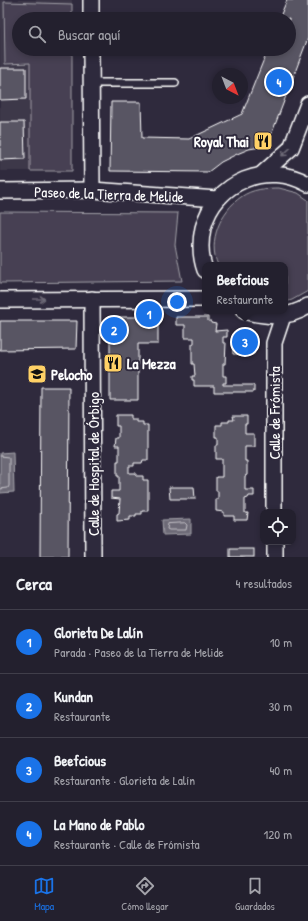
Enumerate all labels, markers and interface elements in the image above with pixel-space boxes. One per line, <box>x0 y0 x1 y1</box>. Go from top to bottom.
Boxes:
search box <box>12 12 296 56</box>
icon: search <box>26 23 48 45</box>
text: Buscar aquí <box>58 24 121 45</box>
pin: 4 <box>266 67 292 97</box>
north arrow <box>212 68 248 104</box>
restaurant icon: Royal Thai <box>252 130 274 152</box>
place label: Royal Thai <box>194 131 249 153</box>
one-way arrow <box>281 147 291 157</box>
street label: Paseo de la Tierra de Melide <box>34 181 184 207</box>
popup <box>202 262 288 314</box>
text: Beefcious <box>217 269 269 290</box>
text: Restaurante <box>217 290 273 308</box>
your location <box>167 292 187 312</box>
one-way arrow <box>32 295 45 303</box>
pin: 1 <box>136 299 162 329</box>
pin: 2 <box>101 315 127 345</box>
pin: 3 <box>232 327 258 357</box>
restaurant icon: La Mezza <box>102 352 124 374</box>
place label: La Mezza <box>127 353 176 374</box>
school or university icon: Pelocho <box>26 363 48 385</box>
place label: Pelocho <box>51 364 92 385</box>
street label: Calle de Frómista <box>264 366 285 460</box>
street label: Calle de Hospital de Órbigo <box>83 392 104 536</box>
map controls <box>260 509 296 545</box>
button: locate <box>260 509 296 545</box>
text: Cerca <box>16 572 52 595</box>
text: 4 resultados <box>235 574 292 592</box>
text: Glorieta De Lalín <box>54 622 143 643</box>
text: 1 <box>27 633 31 651</box>
text: 10 m <box>270 633 292 651</box>
text: Parada · Paseo de la Tierra de Melide <box>54 643 224 661</box>
text: Kundan <box>54 686 93 707</box>
text: 2 <box>26 697 32 715</box>
text: 30 m <box>269 697 292 715</box>
text: Restaurante <box>54 707 110 725</box>
text: Beefcious <box>54 750 106 771</box>
text: 3 <box>26 761 32 779</box>
text: 40 m <box>269 761 292 779</box>
text: Restaurante · Glorieta de Lalín <box>54 771 195 789</box>
text: La Mano de Pablo <box>54 814 145 835</box>
text: 4 <box>27 825 31 843</box>
text: 120 m <box>264 825 292 843</box>
text: Restaurante · Calle de Frómista <box>54 835 200 853</box>
tab: Mapa <box>33 875 55 913</box>
tab: Cómo llegar <box>121 875 169 913</box>
tab: Guardados <box>235 875 275 913</box>

